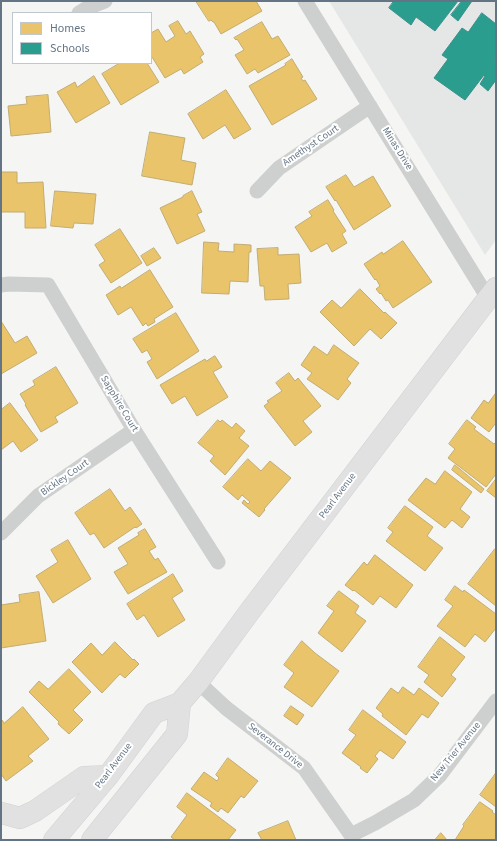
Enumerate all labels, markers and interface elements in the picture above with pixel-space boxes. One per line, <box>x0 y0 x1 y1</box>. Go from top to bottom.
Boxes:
legend <box>12 12 152 64</box>
text: Homes <box>50 20 85 37</box>
text: Schools <box>50 40 90 57</box>
street label: Amethyst Court <box>281 123 341 169</box>
street label: Minas Drive <box>379 125 415 173</box>
street label: Sapphire Court <box>98 374 140 434</box>
street label: Bickley Court <box>39 457 91 499</box>
street label: Pearl Avenue <box>317 471 359 521</box>
street label: New Trier Avenue <box>428 720 484 784</box>
street label: Severance Drive <box>245 721 305 771</box>
street label: Pearl Avenue <box>93 741 135 791</box>

